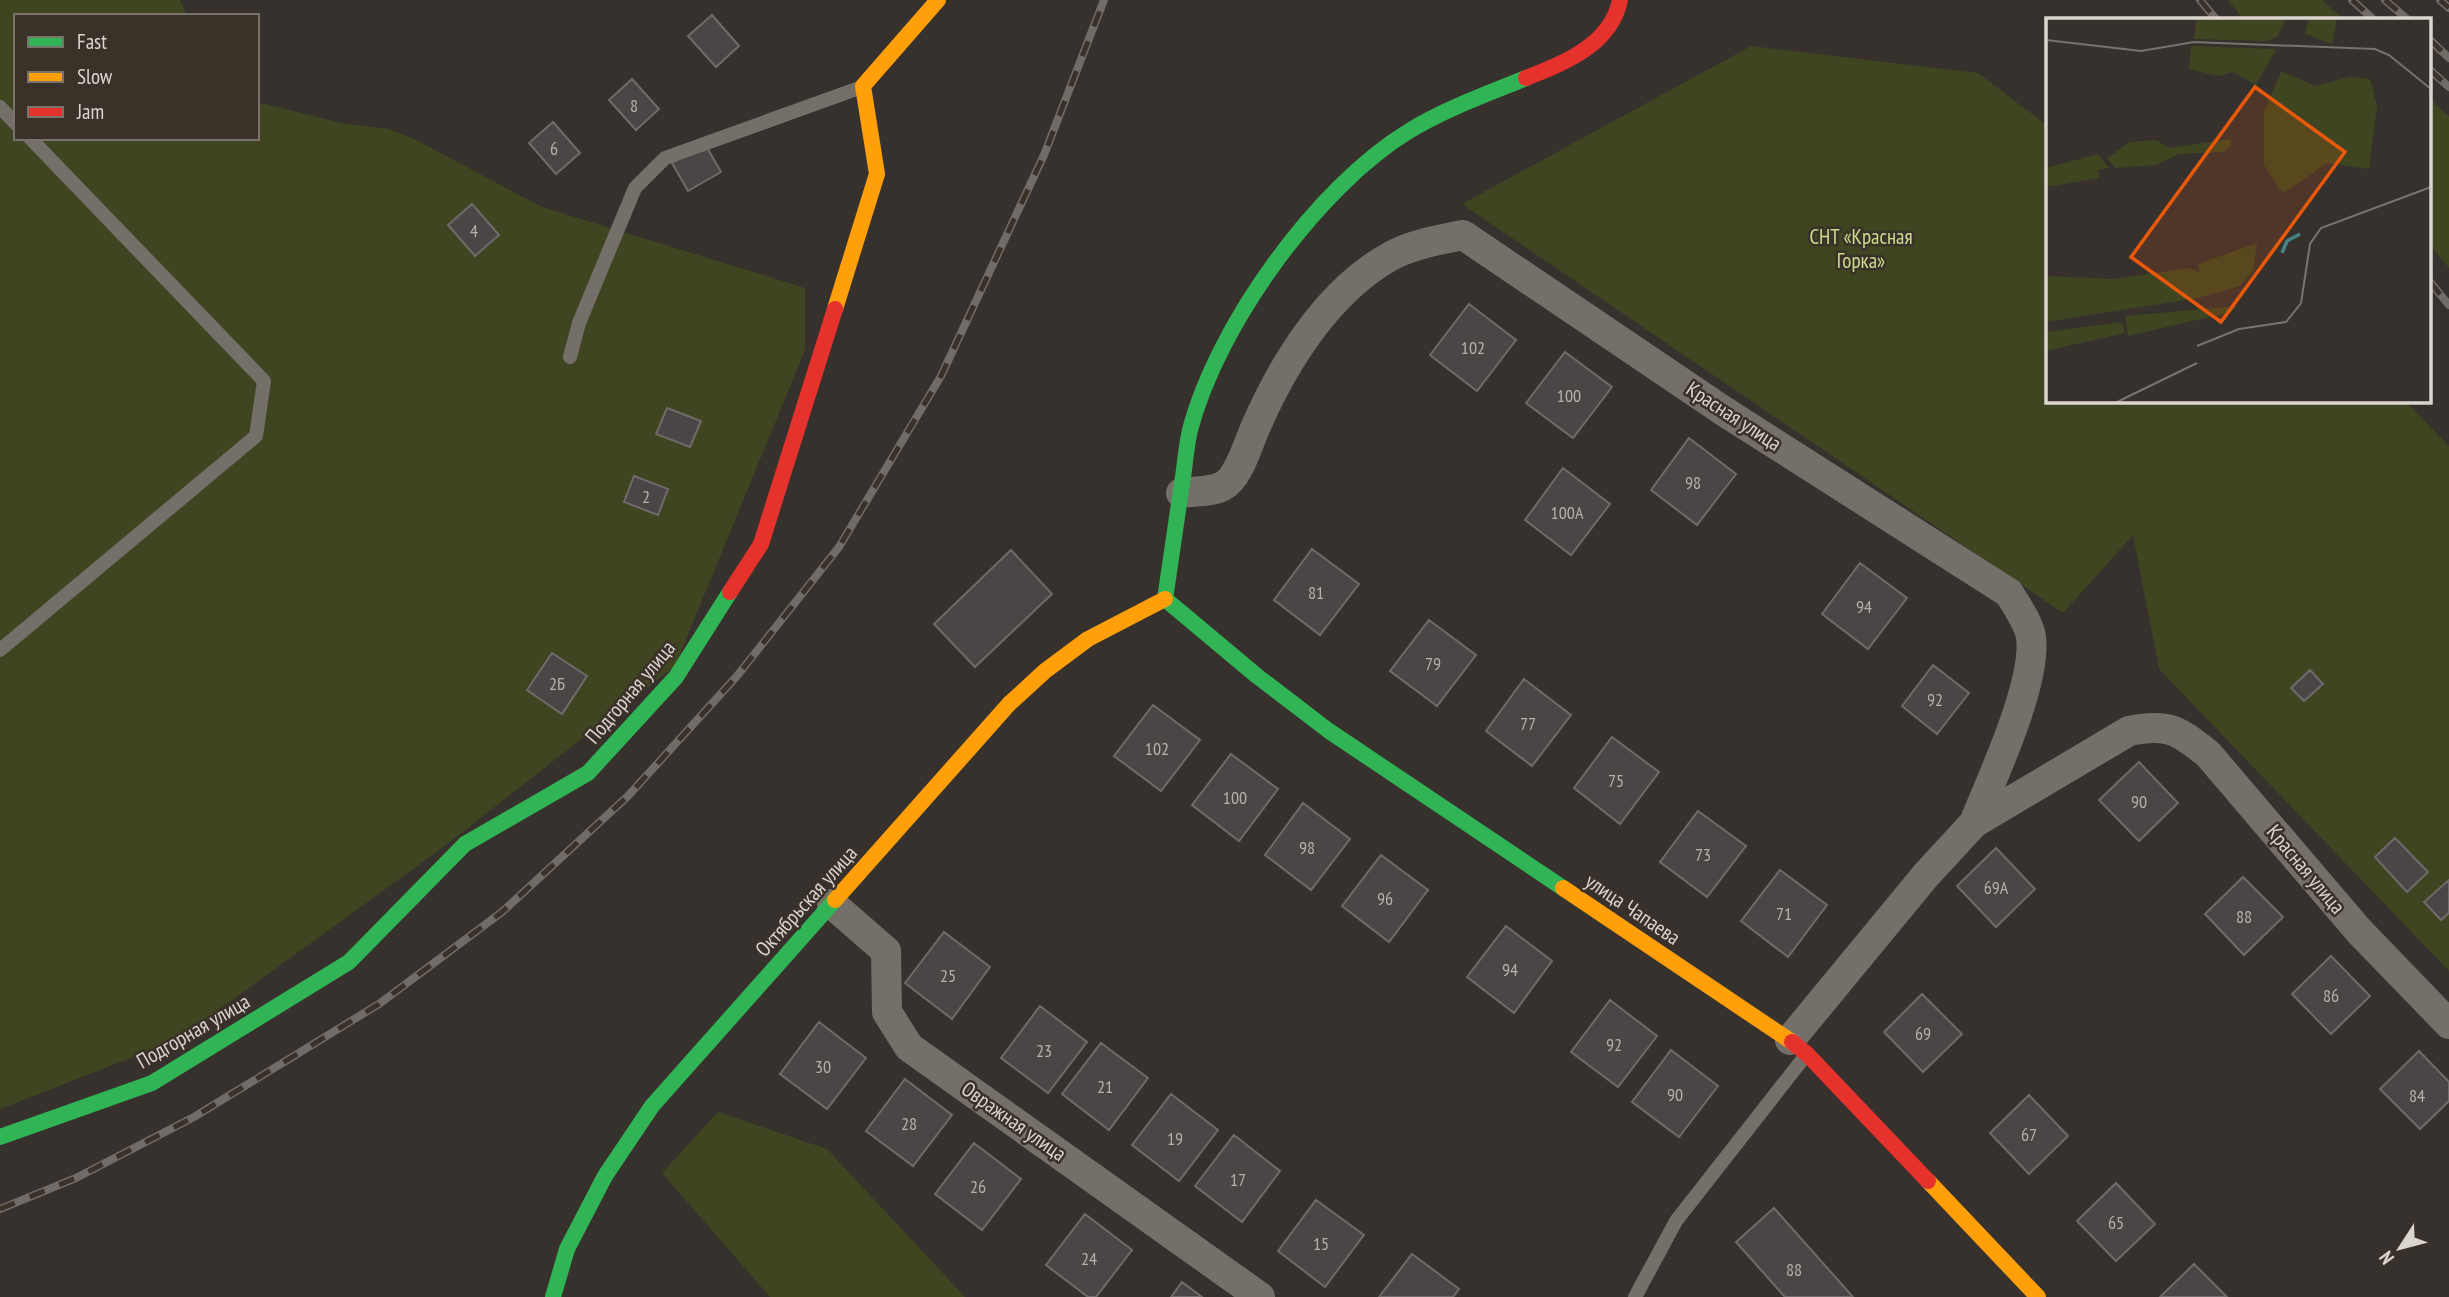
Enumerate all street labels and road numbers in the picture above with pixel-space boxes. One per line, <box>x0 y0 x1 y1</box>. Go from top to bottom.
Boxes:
street label: Красная улица <box>1681 375 1787 457</box>
street label: Подгорная улица <box>579 635 681 749</box>
street label: Красная улица <box>2261 819 2351 919</box>
street label: Октябрьская улица <box>749 840 863 962</box>
street label: улица Чапаева <box>1580 867 1686 951</box>
street label: Подгорная улица <box>131 988 255 1074</box>
street label: Овражная улица <box>956 1075 1072 1167</box>

